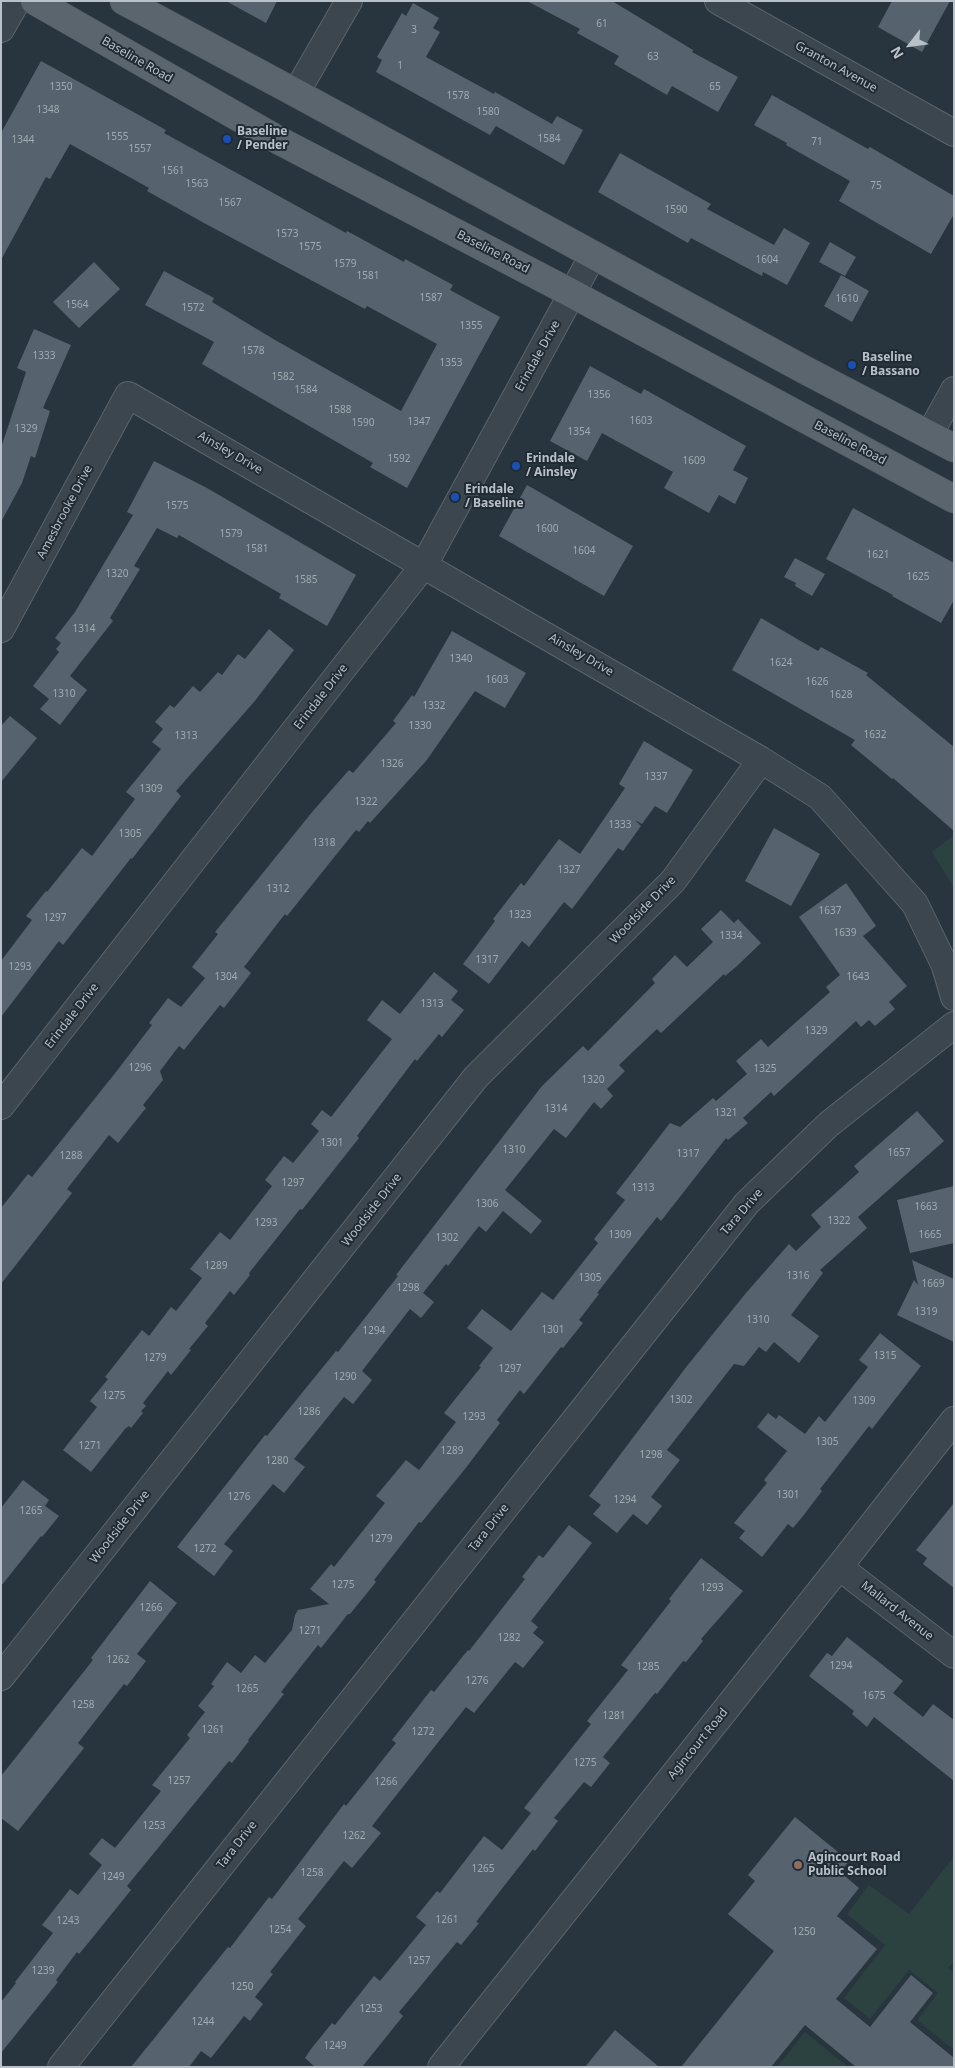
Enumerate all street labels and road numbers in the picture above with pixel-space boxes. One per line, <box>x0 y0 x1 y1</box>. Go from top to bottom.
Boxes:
street label: Baseline Road <box>99 34 175 86</box>
street label: Granton Avenue <box>792 38 880 96</box>
street label: Baseline Road <box>454 228 532 276</box>
street label: Erindale Drive <box>513 318 563 394</box>
street label: Baseline Road <box>812 418 888 468</box>
street label: Ainsley Drive <box>195 429 265 477</box>
street label: Amesbrooke Drive <box>34 463 96 561</box>
street label: Ainsley Drive <box>546 631 616 679</box>
street label: Erindale Drive <box>291 661 351 733</box>
street label: Woodside Drive <box>607 873 679 947</box>
street label: Erindale Drive <box>42 980 102 1052</box>
street label: Woodside Drive <box>339 1171 405 1249</box>
street label: Tara Drive <box>718 1186 766 1238</box>
street label: Woodside Drive <box>87 1488 153 1566</box>
street label: Tara Drive <box>466 1501 512 1555</box>
street label: Mallard Avenue <box>858 1578 936 1644</box>
street label: Agincourt Road <box>665 1706 731 1782</box>
street label: Tara Drive <box>214 1818 260 1872</box>

